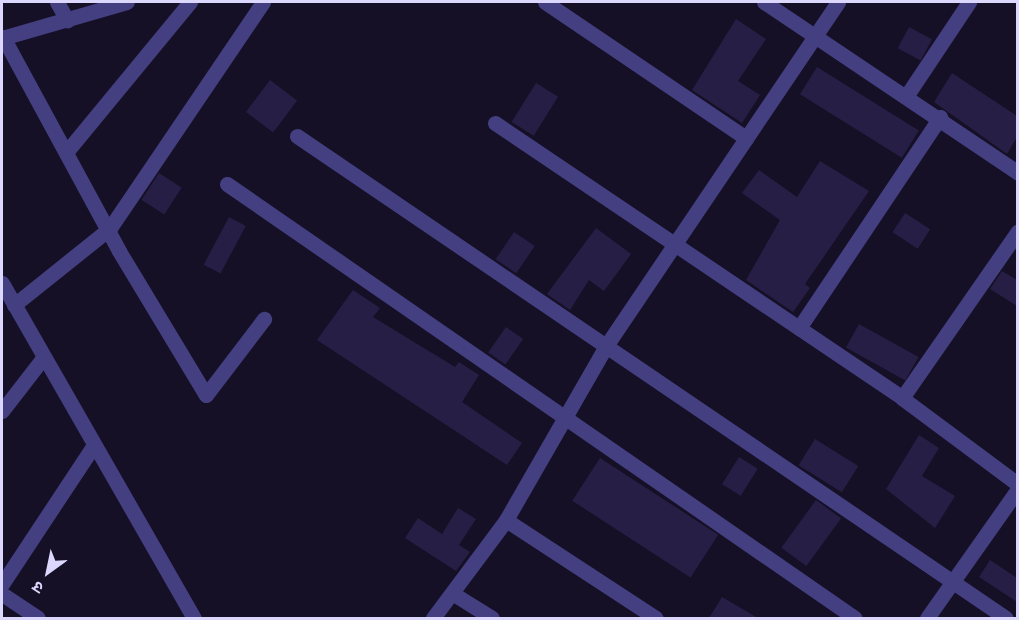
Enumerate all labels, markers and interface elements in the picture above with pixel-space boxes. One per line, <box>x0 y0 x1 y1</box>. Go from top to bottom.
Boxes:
north arrow <box>18 542 78 602</box>
text: उ <box>29 577 47 598</box>

